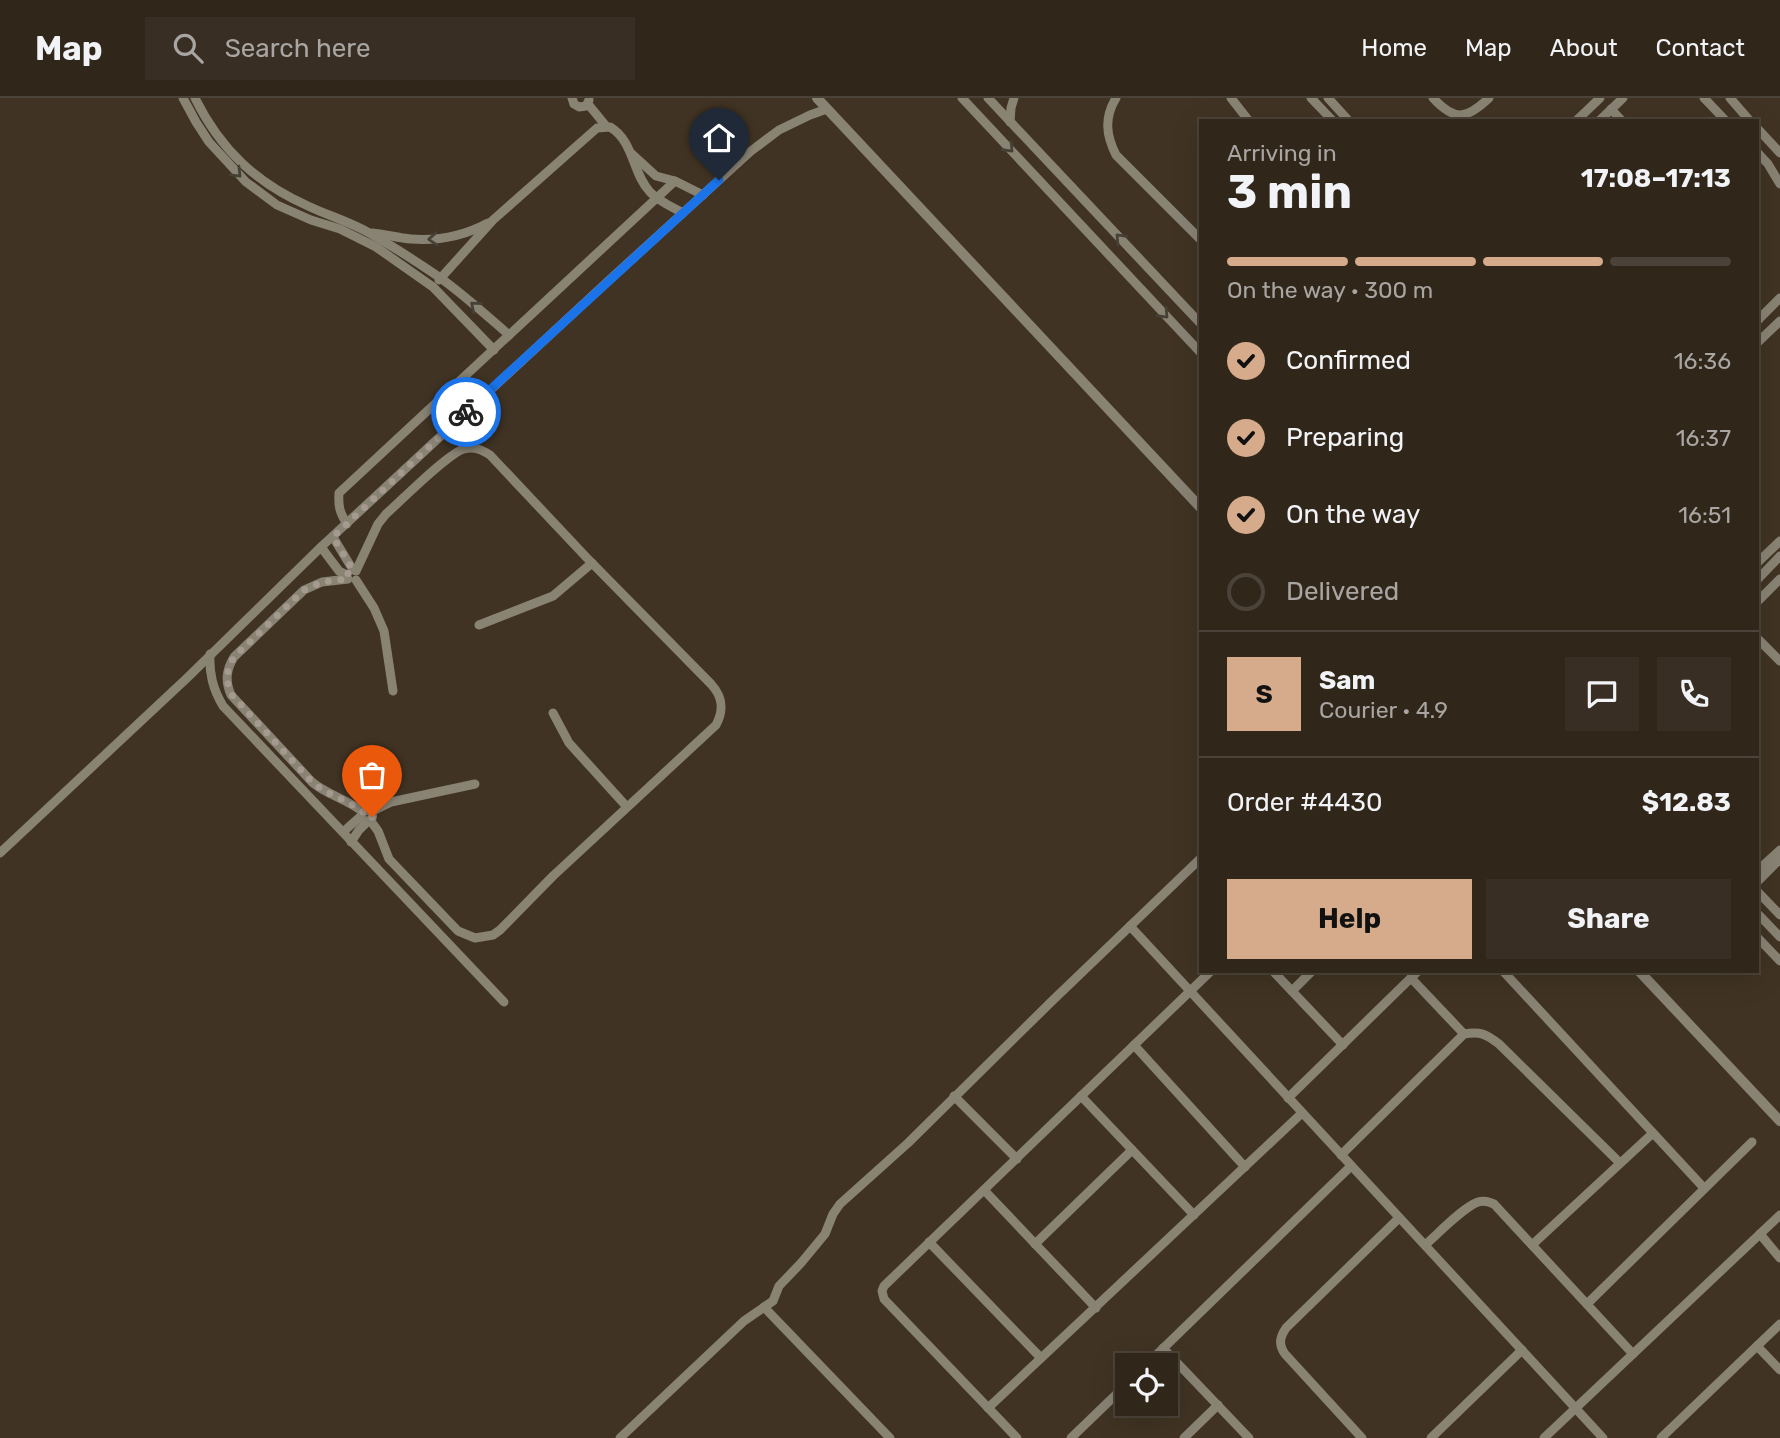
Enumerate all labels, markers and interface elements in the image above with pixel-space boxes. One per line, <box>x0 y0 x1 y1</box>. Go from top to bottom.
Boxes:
search box <box>145 17 635 80</box>
text: Map <box>35 29 103 68</box>
icon: search <box>169 29 207 67</box>
text: Search here <box>225 33 370 64</box>
text: Home <box>1361 34 1427 62</box>
text: Map <box>1465 34 1512 62</box>
text: About <box>1550 34 1618 62</box>
text: Contact <box>1656 34 1745 62</box>
pin <box>689 108 749 180</box>
icon: home <box>700 119 738 157</box>
text: Arriving in <box>1227 139 1337 167</box>
one-way arrow <box>1000 140 1013 153</box>
text: 17:08–17:13 <box>1581 163 1731 194</box>
one-way arrow <box>229 164 242 177</box>
text: 3 min <box>1227 165 1352 220</box>
one-way arrow <box>427 231 438 246</box>
one-way arrow <box>1116 233 1128 246</box>
text: On the way · 300 m <box>1227 276 1433 304</box>
one-way arrow <box>470 302 482 315</box>
one-way arrow <box>1156 306 1169 319</box>
icon: check <box>1227 342 1265 380</box>
text: Confirmed <box>1286 345 1411 376</box>
text: 16:36 <box>1674 347 1731 375</box>
courier <box>431 377 501 447</box>
icon: bike <box>447 393 485 431</box>
icon: check <box>1227 419 1265 457</box>
text: Preparing <box>1286 422 1404 453</box>
text: 16:37 <box>1676 424 1731 452</box>
icon: check <box>1227 496 1265 534</box>
text: On the way <box>1286 499 1420 530</box>
text: 16:51 <box>1678 501 1731 529</box>
text: Delivered <box>1286 576 1399 607</box>
button: chat <box>1565 657 1639 731</box>
button: phone <box>1657 657 1731 731</box>
text: Sam <box>1319 665 1375 696</box>
text: S <box>1255 679 1273 710</box>
text: Courier · 4.9 <box>1319 696 1448 724</box>
pin <box>342 745 402 817</box>
icon: bag <box>353 756 391 794</box>
text: Order #4430 <box>1227 787 1382 818</box>
text: $12.83 <box>1642 787 1731 818</box>
button: Help <box>1227 879 1472 959</box>
button: Share <box>1486 879 1731 959</box>
map controls <box>1115 1353 1178 1416</box>
button: locate <box>1115 1353 1178 1416</box>

